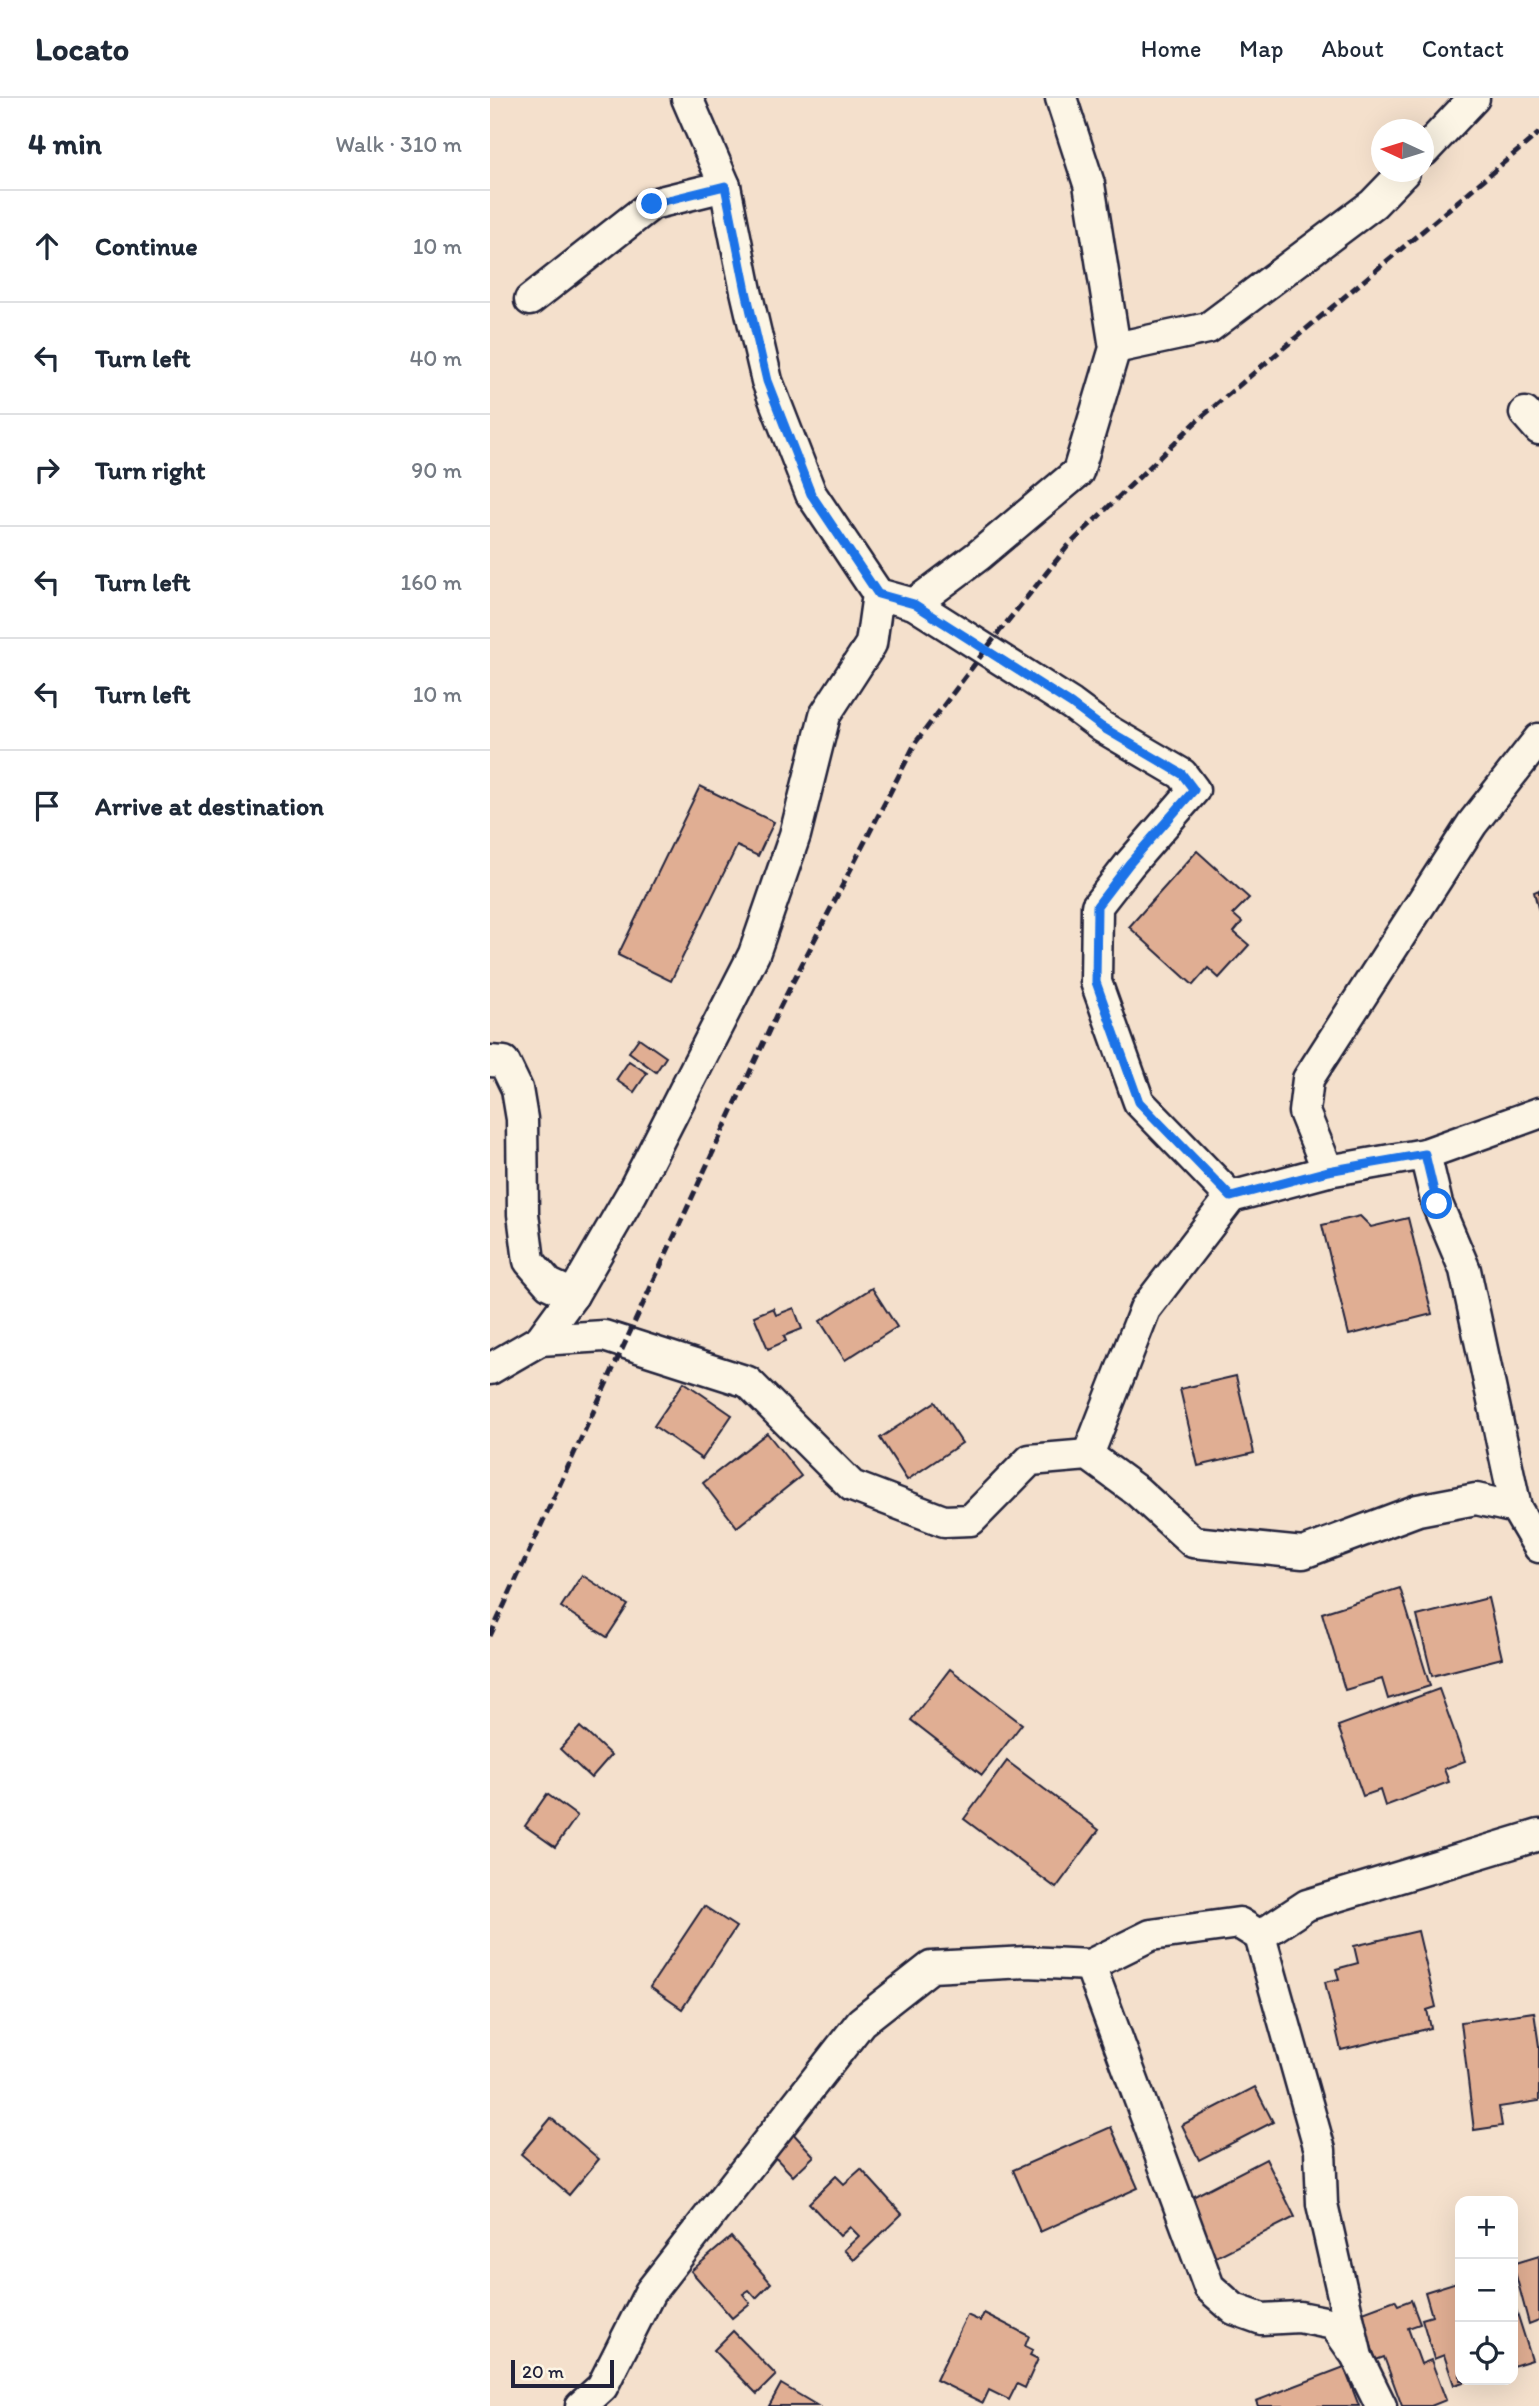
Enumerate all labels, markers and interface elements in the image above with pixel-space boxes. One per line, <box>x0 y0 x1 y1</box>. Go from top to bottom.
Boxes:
text: Locato <box>35 29 129 68</box>
text: Home <box>1141 34 1201 63</box>
text: Map <box>1239 34 1283 63</box>
text: About <box>1321 34 1384 63</box>
text: Contact <box>1422 34 1504 63</box>
north arrow <box>1371 119 1434 182</box>
text: 4 min <box>28 125 102 162</box>
text: Walk · 310 m <box>335 130 462 158</box>
route end <box>636 188 667 219</box>
icon: ahead <box>28 227 66 265</box>
text: Continue <box>95 230 198 262</box>
text: 10 m <box>413 232 462 260</box>
icon: left <box>28 339 66 377</box>
text: Turn left <box>95 342 191 374</box>
text: 40 m <box>409 344 462 372</box>
icon: right <box>28 451 66 489</box>
text: Turn right <box>95 454 206 486</box>
text: 90 m <box>411 456 462 484</box>
icon: left <box>28 563 66 601</box>
text: Turn left <box>95 566 191 598</box>
text: 160 m <box>400 568 462 596</box>
icon: left <box>28 675 66 713</box>
text: Turn left <box>95 678 191 710</box>
text: 10 m <box>413 680 462 708</box>
icon: arrive <box>28 787 66 825</box>
text: Arrive at destination <box>95 790 324 822</box>
route start <box>1421 1188 1452 1219</box>
map controls <box>1455 2196 1518 2385</box>
button: + <box>1455 2196 1518 2259</box>
button: − <box>1455 2259 1518 2322</box>
button: locate <box>1455 2322 1518 2385</box>
scale bar <box>511 2357 614 2389</box>
text: 20 m <box>522 2360 564 2383</box>

